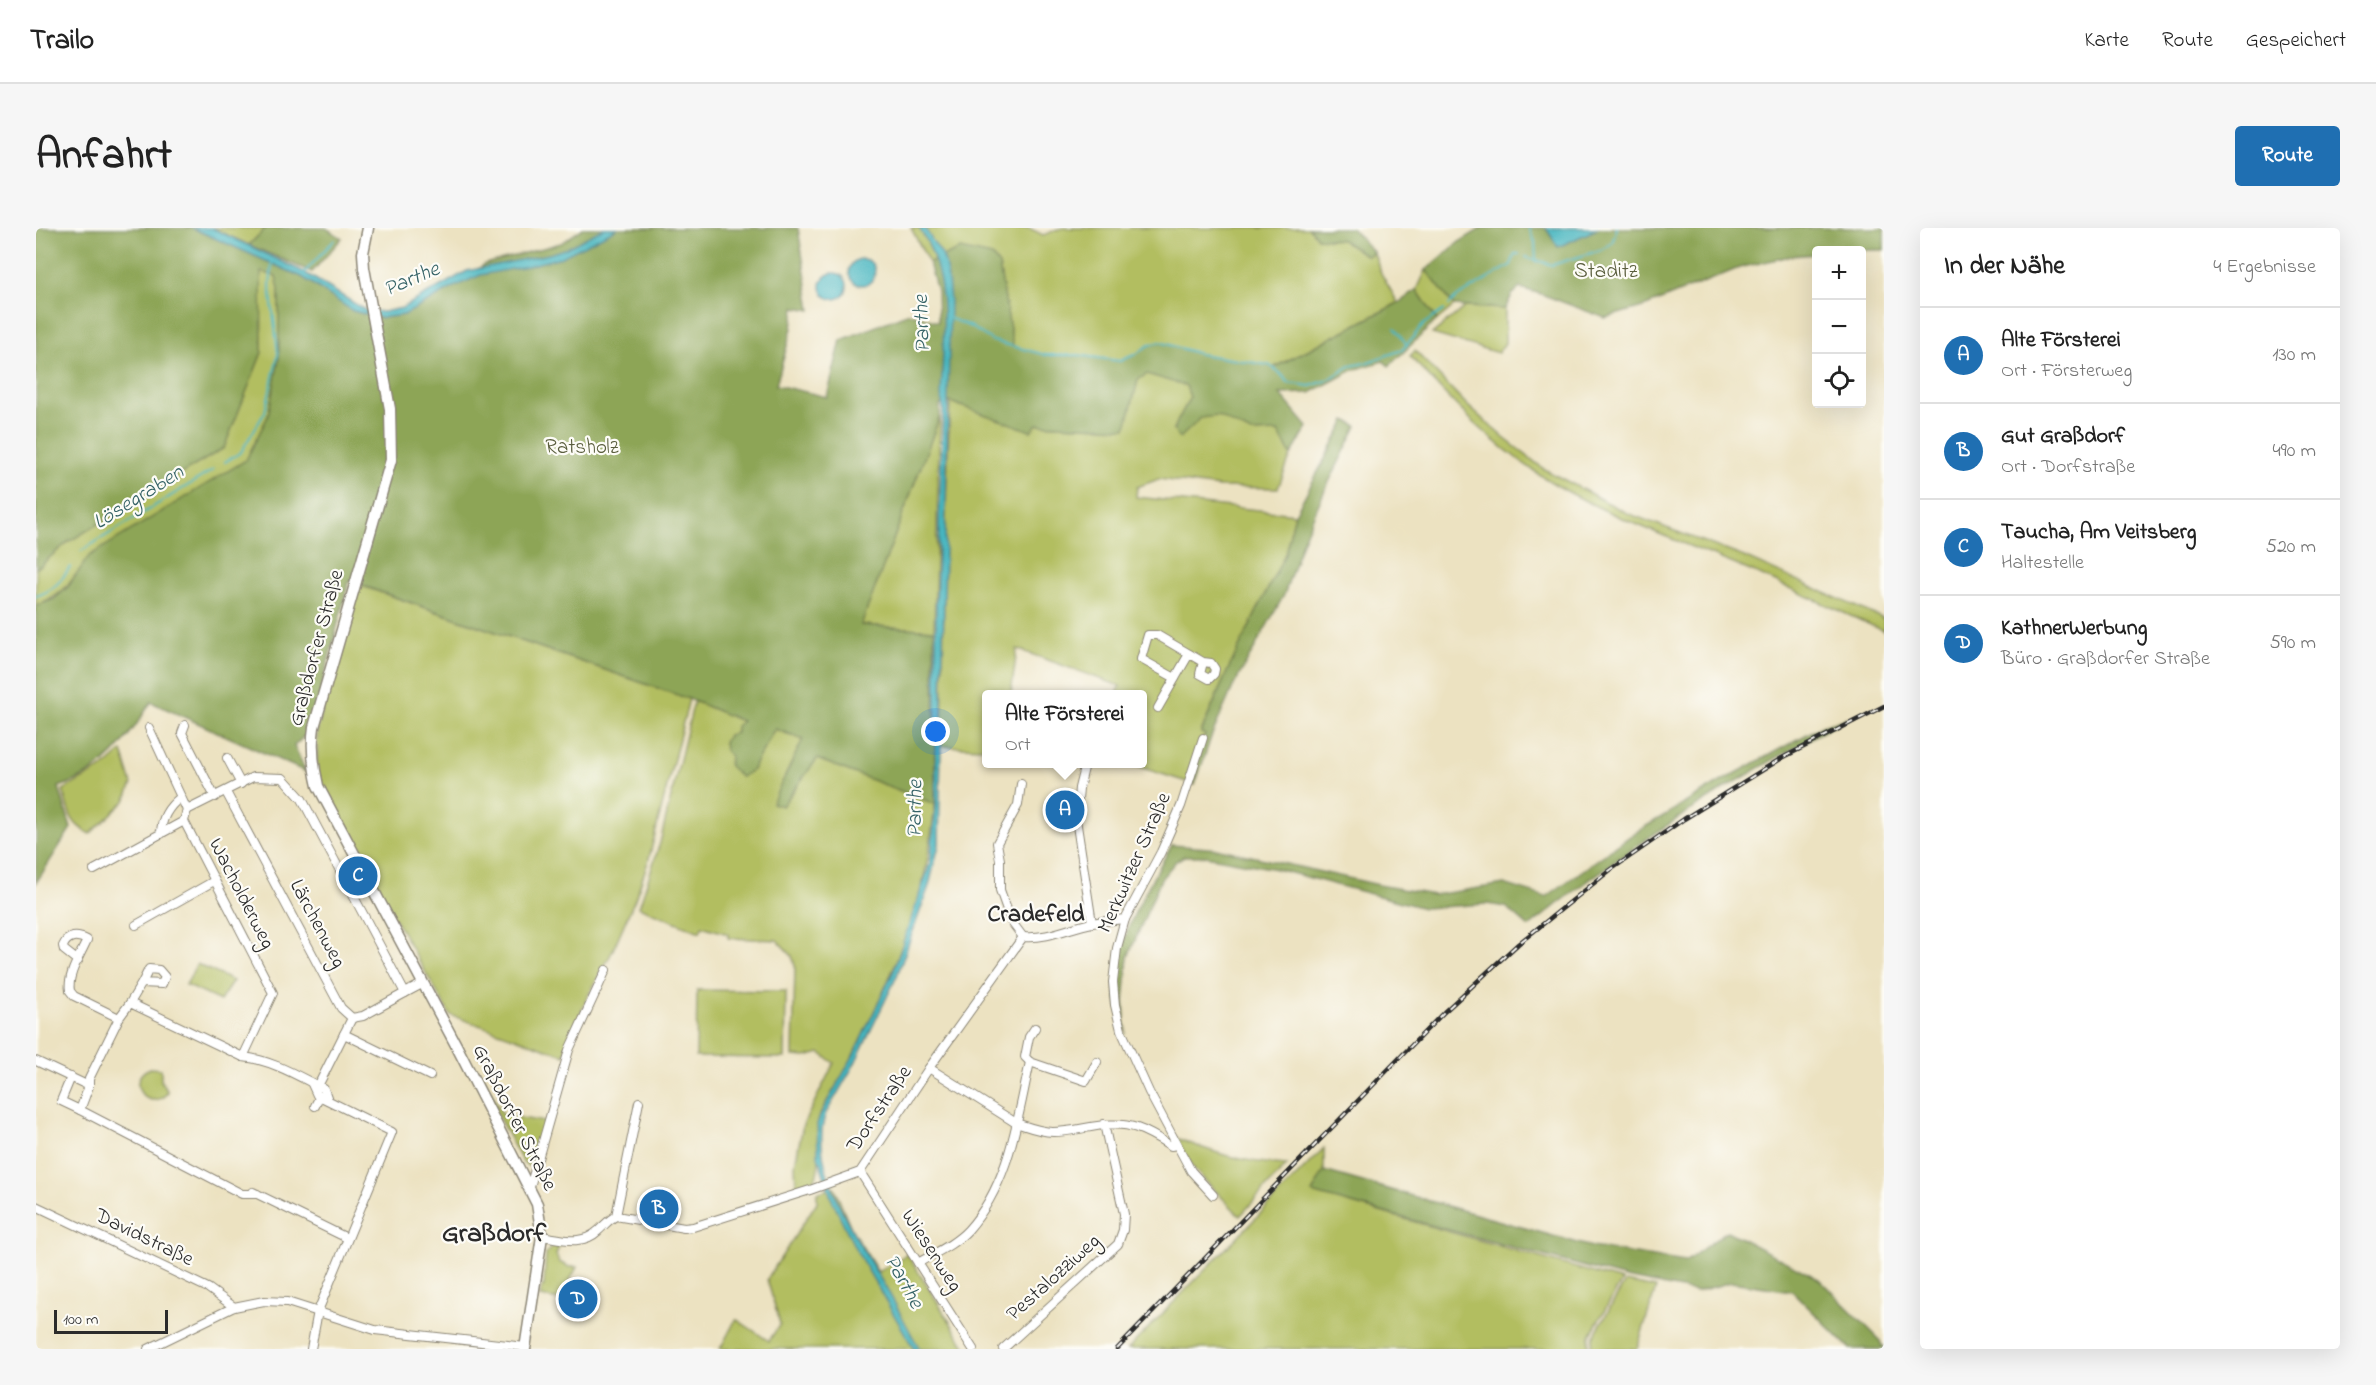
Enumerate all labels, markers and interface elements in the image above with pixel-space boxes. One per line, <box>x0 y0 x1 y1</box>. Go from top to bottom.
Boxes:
text: Trailo <box>30 21 94 62</box>
text: Karte <box>2084 26 2129 56</box>
text: Route <box>2162 26 2213 56</box>
text: Gespeichert <box>2246 26 2346 56</box>
text: Anfahrt <box>36 126 172 187</box>
button: Route <box>2235 126 2340 186</box>
map controls <box>1812 246 1866 408</box>
button: + <box>1812 246 1866 300</box>
text: In der Nähe <box>1944 248 2065 286</box>
text: 4 Ergebnisse <box>2213 253 2316 282</box>
water label: Parthe <box>379 254 446 306</box>
park label: Staditz <box>1574 257 1638 287</box>
water label: Parthe <box>906 293 940 353</box>
button: − <box>1812 300 1866 354</box>
text: Alte Försterei <box>2001 325 2121 357</box>
text: A <box>1957 341 1970 370</box>
text: 130 m <box>2272 341 2316 370</box>
button: locate <box>1812 354 1866 408</box>
text: Ort · Försterweg <box>2001 357 2132 386</box>
text: Gut Graßdorf <box>2001 421 2125 453</box>
park label: Ratsholz <box>545 433 619 463</box>
text: B <box>1957 437 1970 466</box>
text: 490 m <box>2273 437 2316 466</box>
text: Ort · Dorfstraße <box>2001 453 2135 482</box>
water label: Lösegraben <box>87 457 192 538</box>
text: Taucha, Am Veitsberg <box>2001 517 2196 549</box>
text: C <box>1958 533 1969 562</box>
text: 520 m <box>2265 533 2316 562</box>
text: Haltestelle <box>2001 549 2084 578</box>
street label: Graßdorfer Straße <box>282 566 352 730</box>
text: KathnerWerbung <box>2001 613 2148 645</box>
text: D <box>1956 629 1971 658</box>
text: 590 m <box>2269 629 2316 658</box>
text: Büro · Graßdorfer Straße <box>2001 645 2210 674</box>
popup <box>982 690 1147 768</box>
text: Alte Försterei <box>1005 699 1124 731</box>
your location <box>921 717 950 746</box>
text: Ort <box>1005 731 1031 760</box>
water label: Parthe <box>899 779 933 838</box>
street label: Merkwitzer Straße <box>1091 787 1180 938</box>
pin: A <box>1046 788 1084 832</box>
street label: Wacholderweg <box>198 833 282 956</box>
pin: C <box>338 854 378 898</box>
street label: Lärchenweg <box>279 874 353 975</box>
district label: Cradefeld <box>987 898 1085 933</box>
street label: Graßdorfer Straße <box>464 1039 564 1197</box>
street label: Dorfstraße <box>839 1059 920 1159</box>
pin: B <box>640 1186 678 1232</box>
street label: Davidstraße <box>89 1201 199 1275</box>
street label: Wiesenweg <box>891 1204 969 1300</box>
district label: Graßdorf <box>442 1215 547 1254</box>
street label: Pestalozziweg <box>1000 1227 1109 1330</box>
water label: Parthe <box>875 1249 932 1316</box>
pin: D <box>558 1276 598 1322</box>
scale bar <box>54 1307 168 1334</box>
text: 100 m <box>63 1308 98 1332</box>

